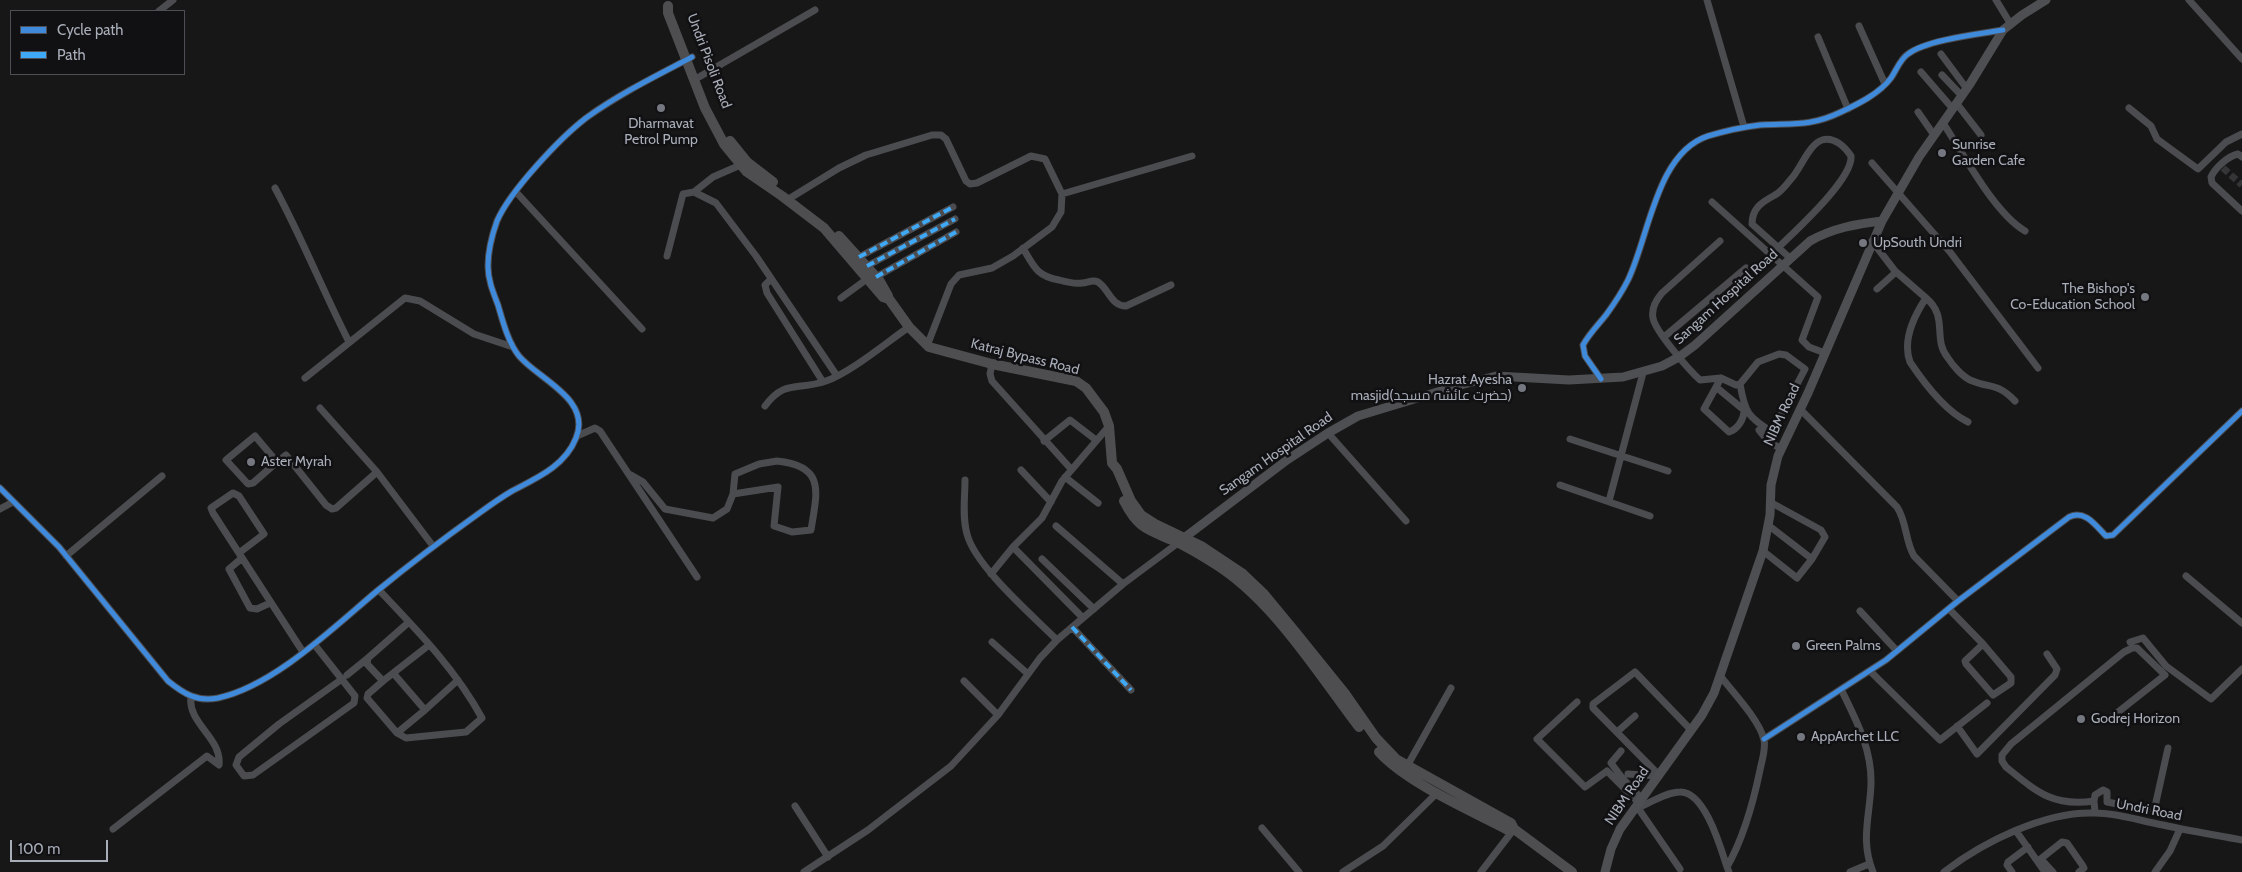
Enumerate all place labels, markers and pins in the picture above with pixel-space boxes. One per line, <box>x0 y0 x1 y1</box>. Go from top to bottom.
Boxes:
marker: Dharmavat Petrol Pump <box>655 102 667 114</box>
place label: Dharmavat Petrol Pump <box>624 116 698 148</box>
place label: Sunrise Garden Cafe <box>1952 137 2025 170</box>
marker: Sunrise Garden Cafe <box>1936 147 1948 159</box>
place label: UpSouth Undri <box>1873 235 1962 251</box>
marker: UpSouth Undri <box>1857 237 1869 249</box>
place label: The Bishop's Co-Education School <box>2010 281 2135 314</box>
marker: The Bishop's Co-Education School <box>2139 291 2151 303</box>
place label: Hazrat Ayesha masjid(حضرت عائشہ مسجد) <box>1351 372 1512 404</box>
marker: Hazrat Ayesha masjid(حضرت عائشہ مسجد) <box>1516 382 1528 394</box>
place label: Aster Myrah <box>261 454 332 470</box>
marker: Aster Myrah <box>245 456 257 468</box>
place label: Green Palms <box>1806 638 1881 654</box>
marker: Green Palms <box>1790 640 1802 652</box>
place label: Godrej Horizon <box>2091 711 2180 727</box>
marker: Godrej Horizon <box>2075 713 2087 725</box>
place label: AppArchet LLC <box>1811 729 1899 745</box>
marker: AppArchet LLC <box>1795 731 1807 743</box>

